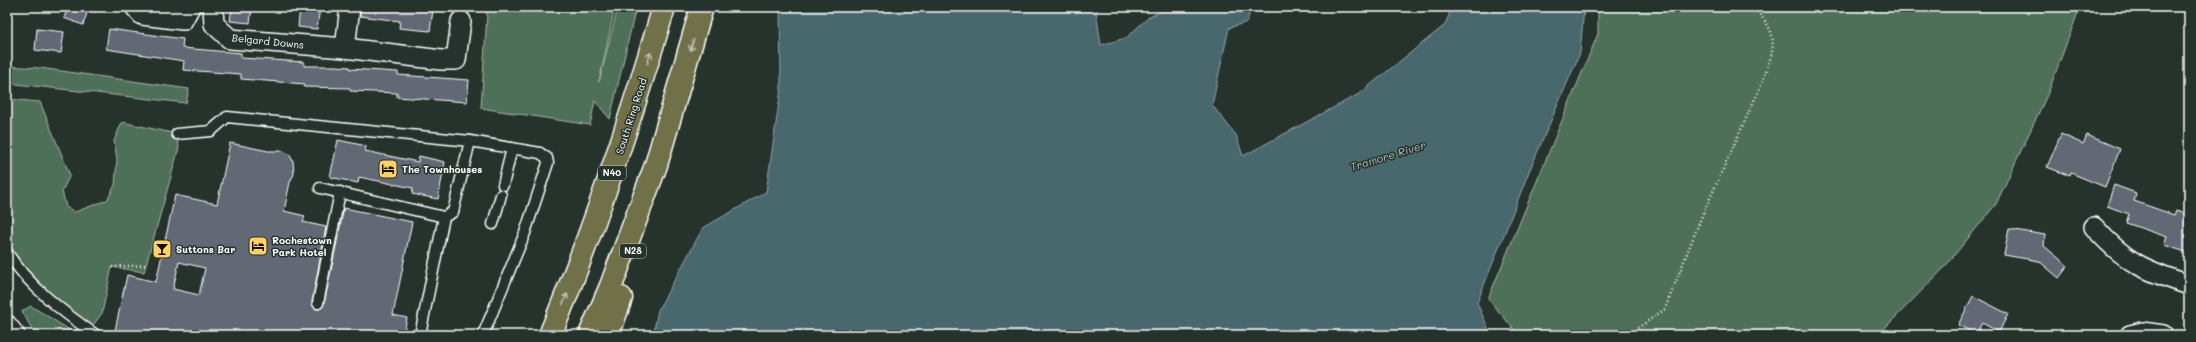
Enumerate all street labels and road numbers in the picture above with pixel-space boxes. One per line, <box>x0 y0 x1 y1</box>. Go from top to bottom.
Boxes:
street label: Belgard Downs <box>231 30 305 52</box>
street label: South Ring Road <box>612 76 650 156</box>
road number: N40 <box>598 166 626 180</box>
road number: N28 <box>620 244 646 258</box>

